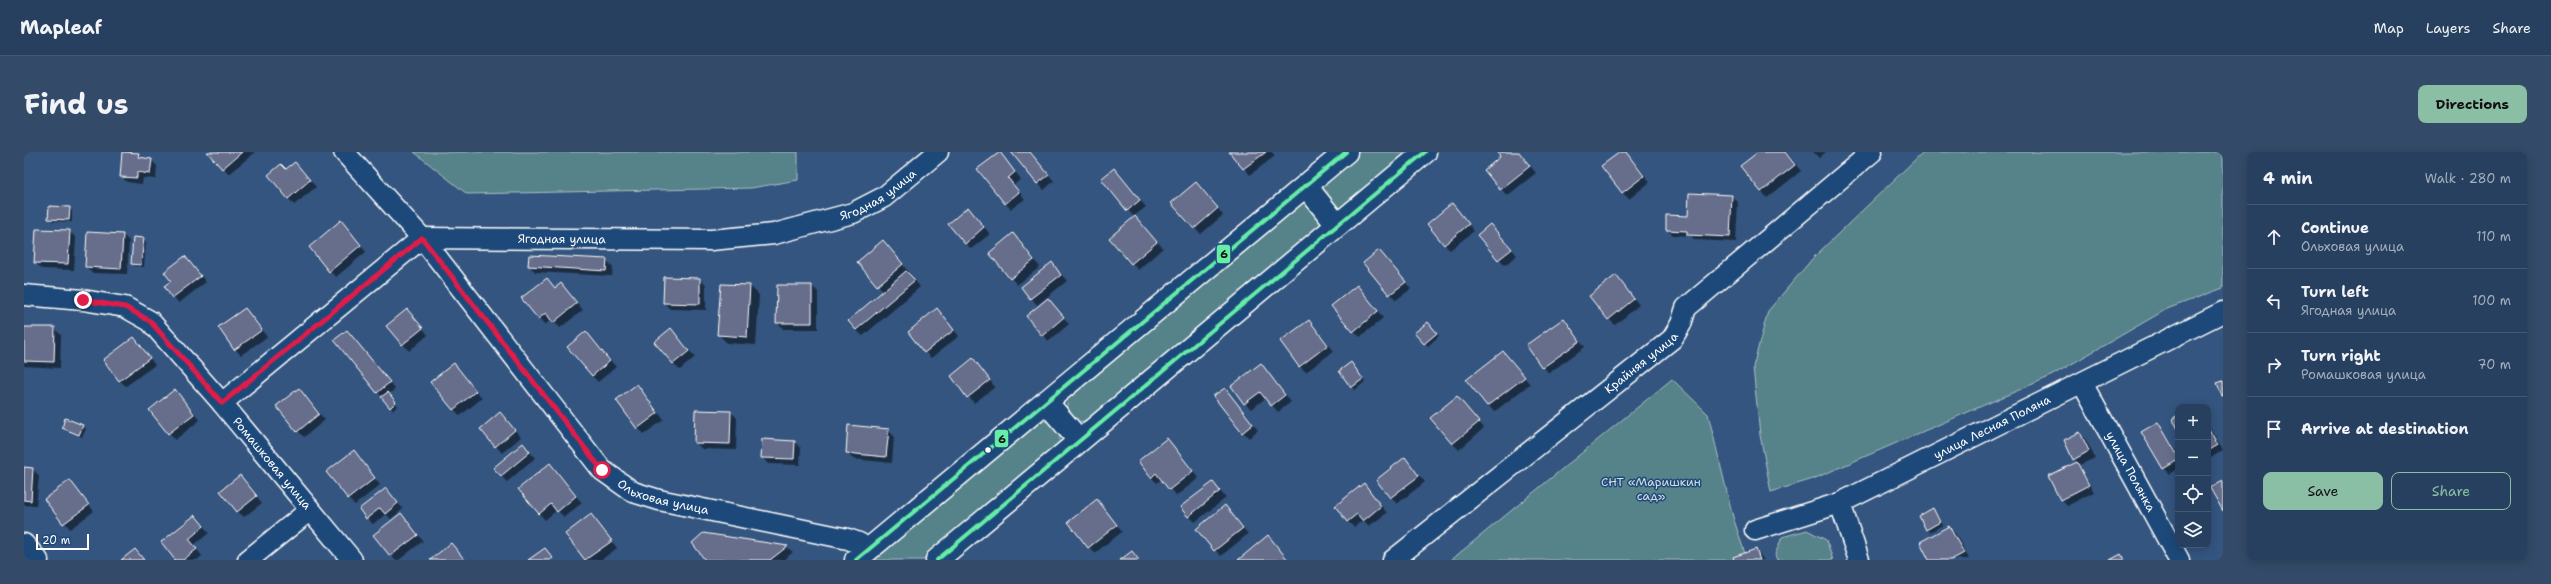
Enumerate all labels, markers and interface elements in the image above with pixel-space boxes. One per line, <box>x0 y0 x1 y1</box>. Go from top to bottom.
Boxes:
text: Mapleaf <box>20 15 102 40</box>
text: Map <box>2374 19 2404 37</box>
text: Layers <box>2426 19 2470 37</box>
text: Share <box>2492 19 2531 37</box>
text: Find us <box>24 85 129 123</box>
button: Directions <box>2418 85 2527 123</box>
street label: Ягодная улица <box>838 165 920 224</box>
text: 4 min <box>2263 167 2313 189</box>
text: Walk · 280 m <box>2425 170 2511 187</box>
text: Continue <box>2301 218 2369 238</box>
icon: ahead <box>2263 226 2285 248</box>
text: 110 m <box>2476 228 2511 245</box>
street label: Ягодная улица <box>518 231 606 247</box>
text: Ольховая улица <box>2301 238 2404 255</box>
line badge: 6 <box>1216 244 1231 264</box>
text: 6 <box>1220 247 1228 262</box>
text: Turn left <box>2301 282 2369 302</box>
icon: left <box>2263 290 2285 312</box>
route end <box>74 291 92 309</box>
text: 100 m <box>2472 292 2511 309</box>
text: Ягодная улица <box>2301 302 2396 319</box>
street label: Крайняя улица <box>1601 329 1682 397</box>
text: Turn right <box>2301 346 2381 366</box>
icon: right <box>2263 354 2285 376</box>
text: 70 m <box>2477 356 2511 373</box>
text: Ромашковая улица <box>2301 366 2426 383</box>
street label: улица Лесная Поляна <box>1931 391 2054 463</box>
map controls <box>2175 404 2211 548</box>
button: + <box>2175 404 2211 440</box>
street label: Ромашковая улица <box>229 414 315 513</box>
icon: arrive <box>2263 418 2285 440</box>
text: Arrive at destination <box>2301 419 2469 439</box>
line badge: 6 <box>994 429 1009 448</box>
street label: улица Полянка <box>2102 429 2159 515</box>
text: 6 <box>998 432 1006 447</box>
button: − <box>2175 440 2211 476</box>
unlabelled marker <box>983 445 993 455</box>
route start <box>593 461 611 479</box>
button: Save <box>2263 472 2383 510</box>
button: Share <box>2391 472 2511 510</box>
park label: СНТ «Маришкин сад» <box>1601 474 1701 504</box>
street label: Ольховая улица <box>614 475 711 518</box>
button: locate <box>2175 476 2211 512</box>
button: layers <box>2175 512 2211 548</box>
scale bar <box>36 532 89 551</box>
text: 20 m <box>42 533 70 548</box>

